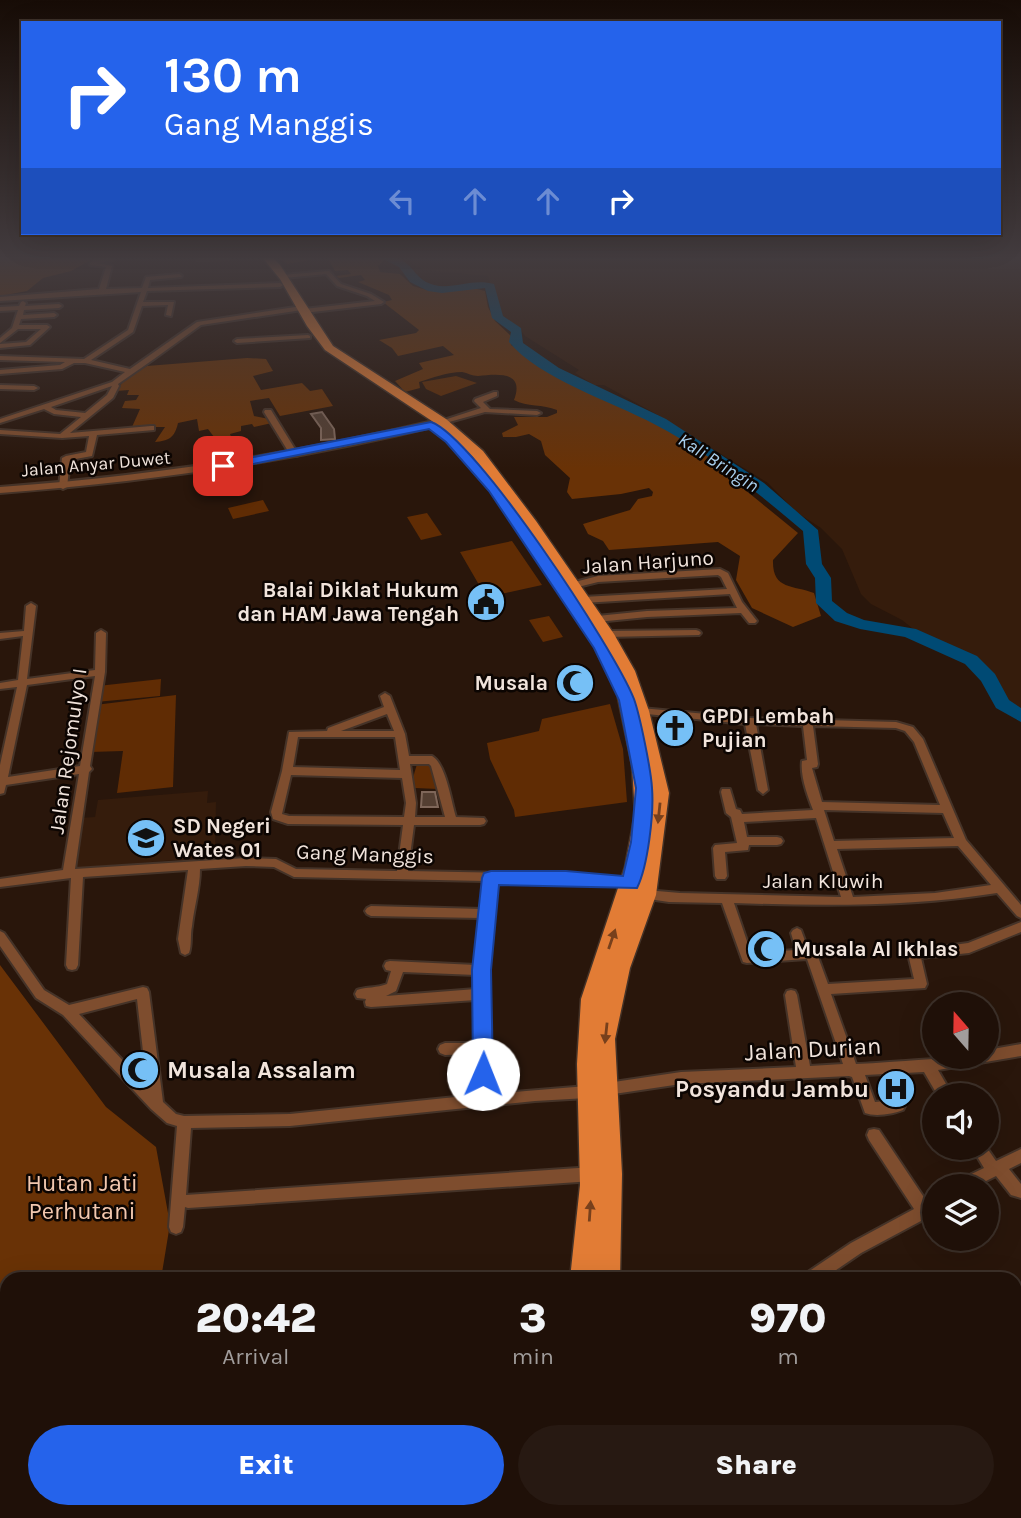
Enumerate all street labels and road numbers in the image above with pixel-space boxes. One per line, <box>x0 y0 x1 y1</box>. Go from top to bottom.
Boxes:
street label: Jalan Anyar Duwet <box>21 447 172 481</box>
street label: Jalan Harjuno <box>581 545 715 579</box>
street label: Jalan Rejomulyo I <box>44 667 92 835</box>
street label: Gang Manggis <box>296 840 434 868</box>
street label: Jalan Kluwih <box>763 869 883 893</box>
street label: Jalan Durian <box>744 1031 882 1067</box>

